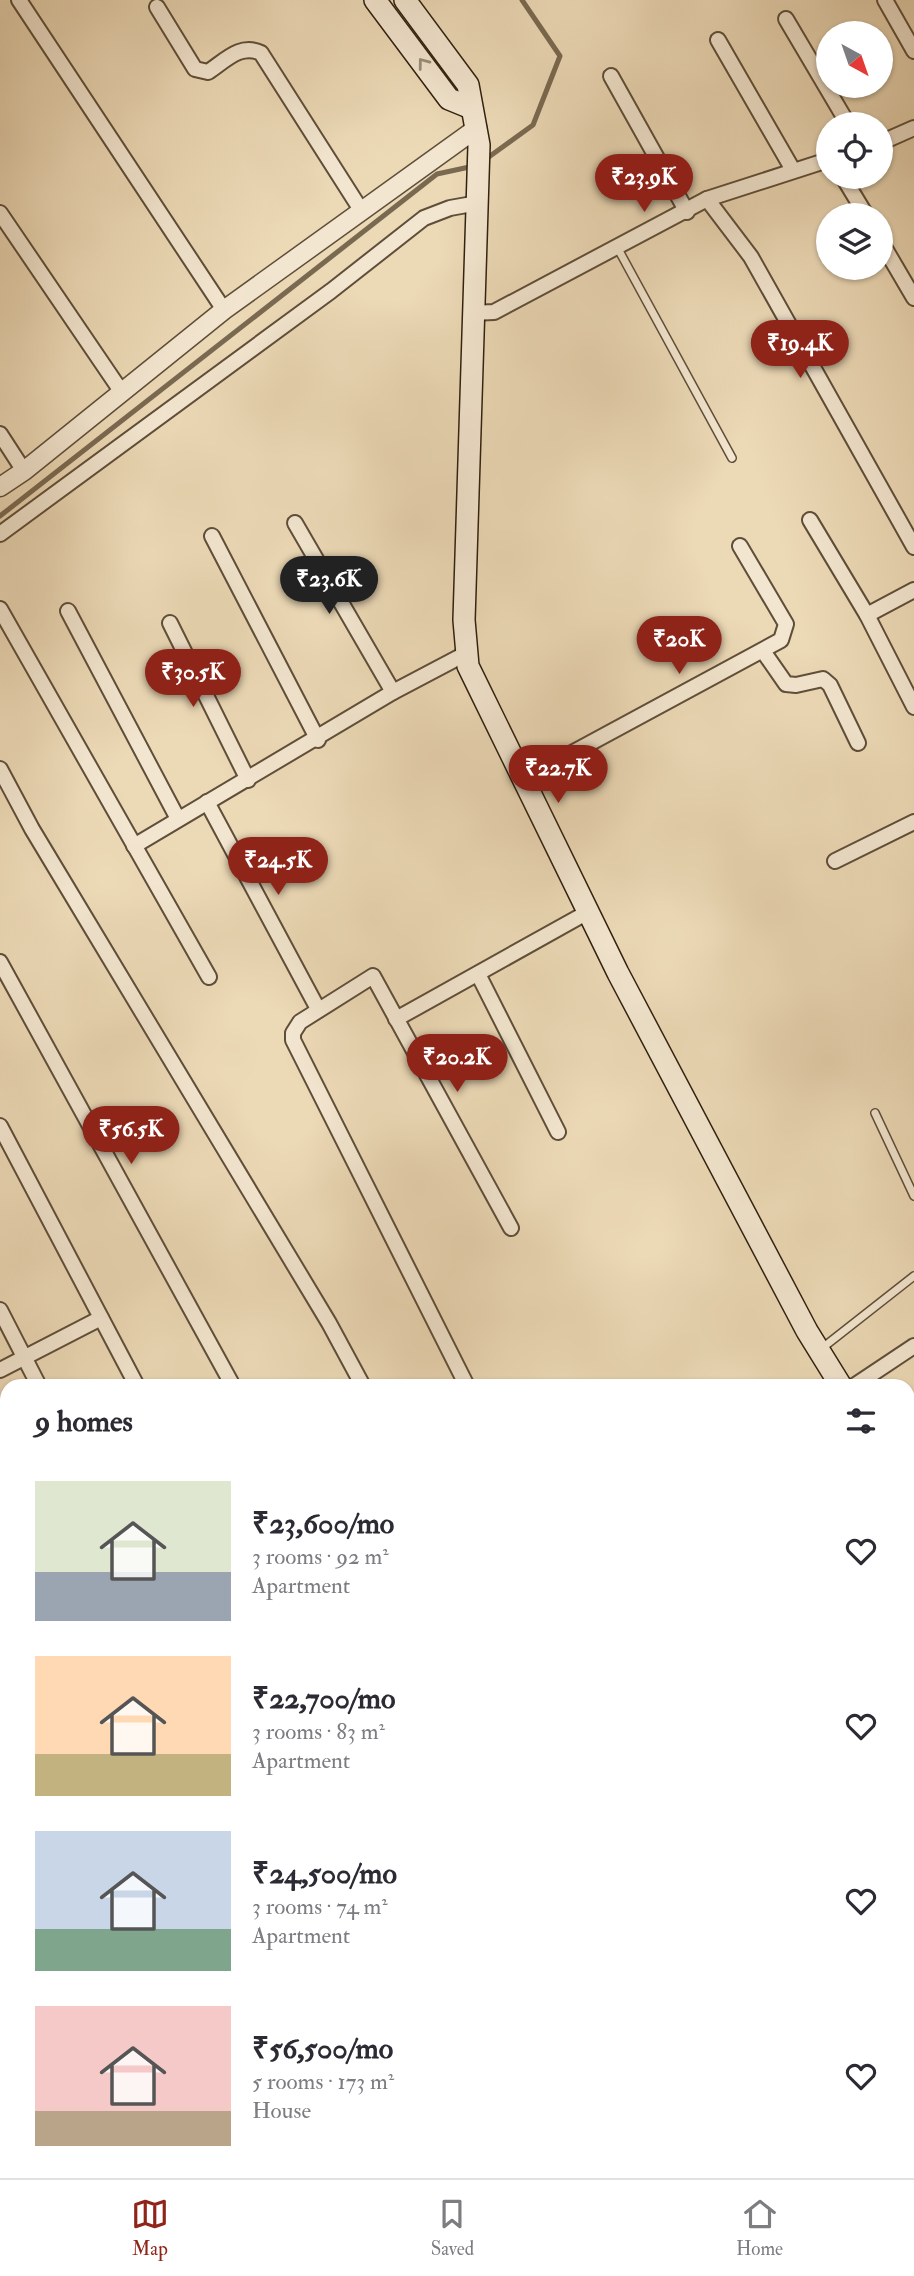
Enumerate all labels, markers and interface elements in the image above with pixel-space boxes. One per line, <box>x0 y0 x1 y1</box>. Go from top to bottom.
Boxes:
north arrow <box>816 21 892 98</box>
map controls <box>816 21 893 280</box>
one-way arrow <box>418 58 431 71</box>
button: locate <box>816 112 893 189</box>
pin: ₹23.9K <box>587 154 701 214</box>
text: ₹23.9K <box>611 162 677 191</box>
button: layers <box>816 203 893 280</box>
pin: ₹19.4K <box>743 320 857 380</box>
text: ₹19.4K <box>767 328 833 357</box>
pin: ₹23.6K <box>272 556 386 616</box>
text: ₹23.6K <box>296 564 362 593</box>
pin: ₹20K <box>638 616 720 676</box>
text: ₹20K <box>653 624 705 653</box>
pin: ₹30.5K <box>136 650 250 709</box>
text: ₹30.5K <box>161 657 225 686</box>
pin: ₹22.7K <box>501 746 615 805</box>
text: ₹22.7K <box>525 753 591 782</box>
pin: ₹24.5K <box>221 838 335 897</box>
text: ₹24.5K <box>244 845 312 874</box>
pin: ₹20.2K <box>400 1034 514 1094</box>
text: ₹20.2K <box>423 1042 491 1071</box>
pin: ₹56.5K <box>74 1106 188 1166</box>
text: ₹56.5K <box>98 1114 164 1143</box>
icon: filters <box>842 1402 880 1440</box>
text: 9 homes <box>35 1403 133 1440</box>
text: ₹23,600/mo <box>252 1505 394 1542</box>
icon: home <box>91 1509 175 1593</box>
icon: heart <box>842 1532 880 1570</box>
text: 3 rooms · 92 m² <box>252 1542 389 1571</box>
text: Apartment <box>252 1571 350 1600</box>
text: ₹22,700/mo <box>252 1680 395 1717</box>
icon: home <box>91 1684 175 1768</box>
icon: heart <box>842 1707 880 1745</box>
text: 3 rooms · 83 m² <box>252 1717 385 1746</box>
text: Apartment <box>252 1746 350 1775</box>
text: ₹24,500/mo <box>252 1855 397 1892</box>
icon: home <box>91 1859 175 1943</box>
icon: heart <box>842 1882 880 1920</box>
text: 3 rooms · 74 m² <box>252 1892 388 1921</box>
text: Apartment <box>252 1921 350 1950</box>
text: ₹56,500/mo <box>252 2030 393 2067</box>
icon: home <box>91 2034 175 2118</box>
icon: heart <box>842 2057 880 2095</box>
text: 5 rooms · 173 m² <box>252 2067 394 2096</box>
text: House <box>252 2096 311 2125</box>
tab: Map <box>131 2195 169 2261</box>
tab: Saved <box>431 2195 474 2261</box>
tab: Home <box>736 2195 783 2261</box>

